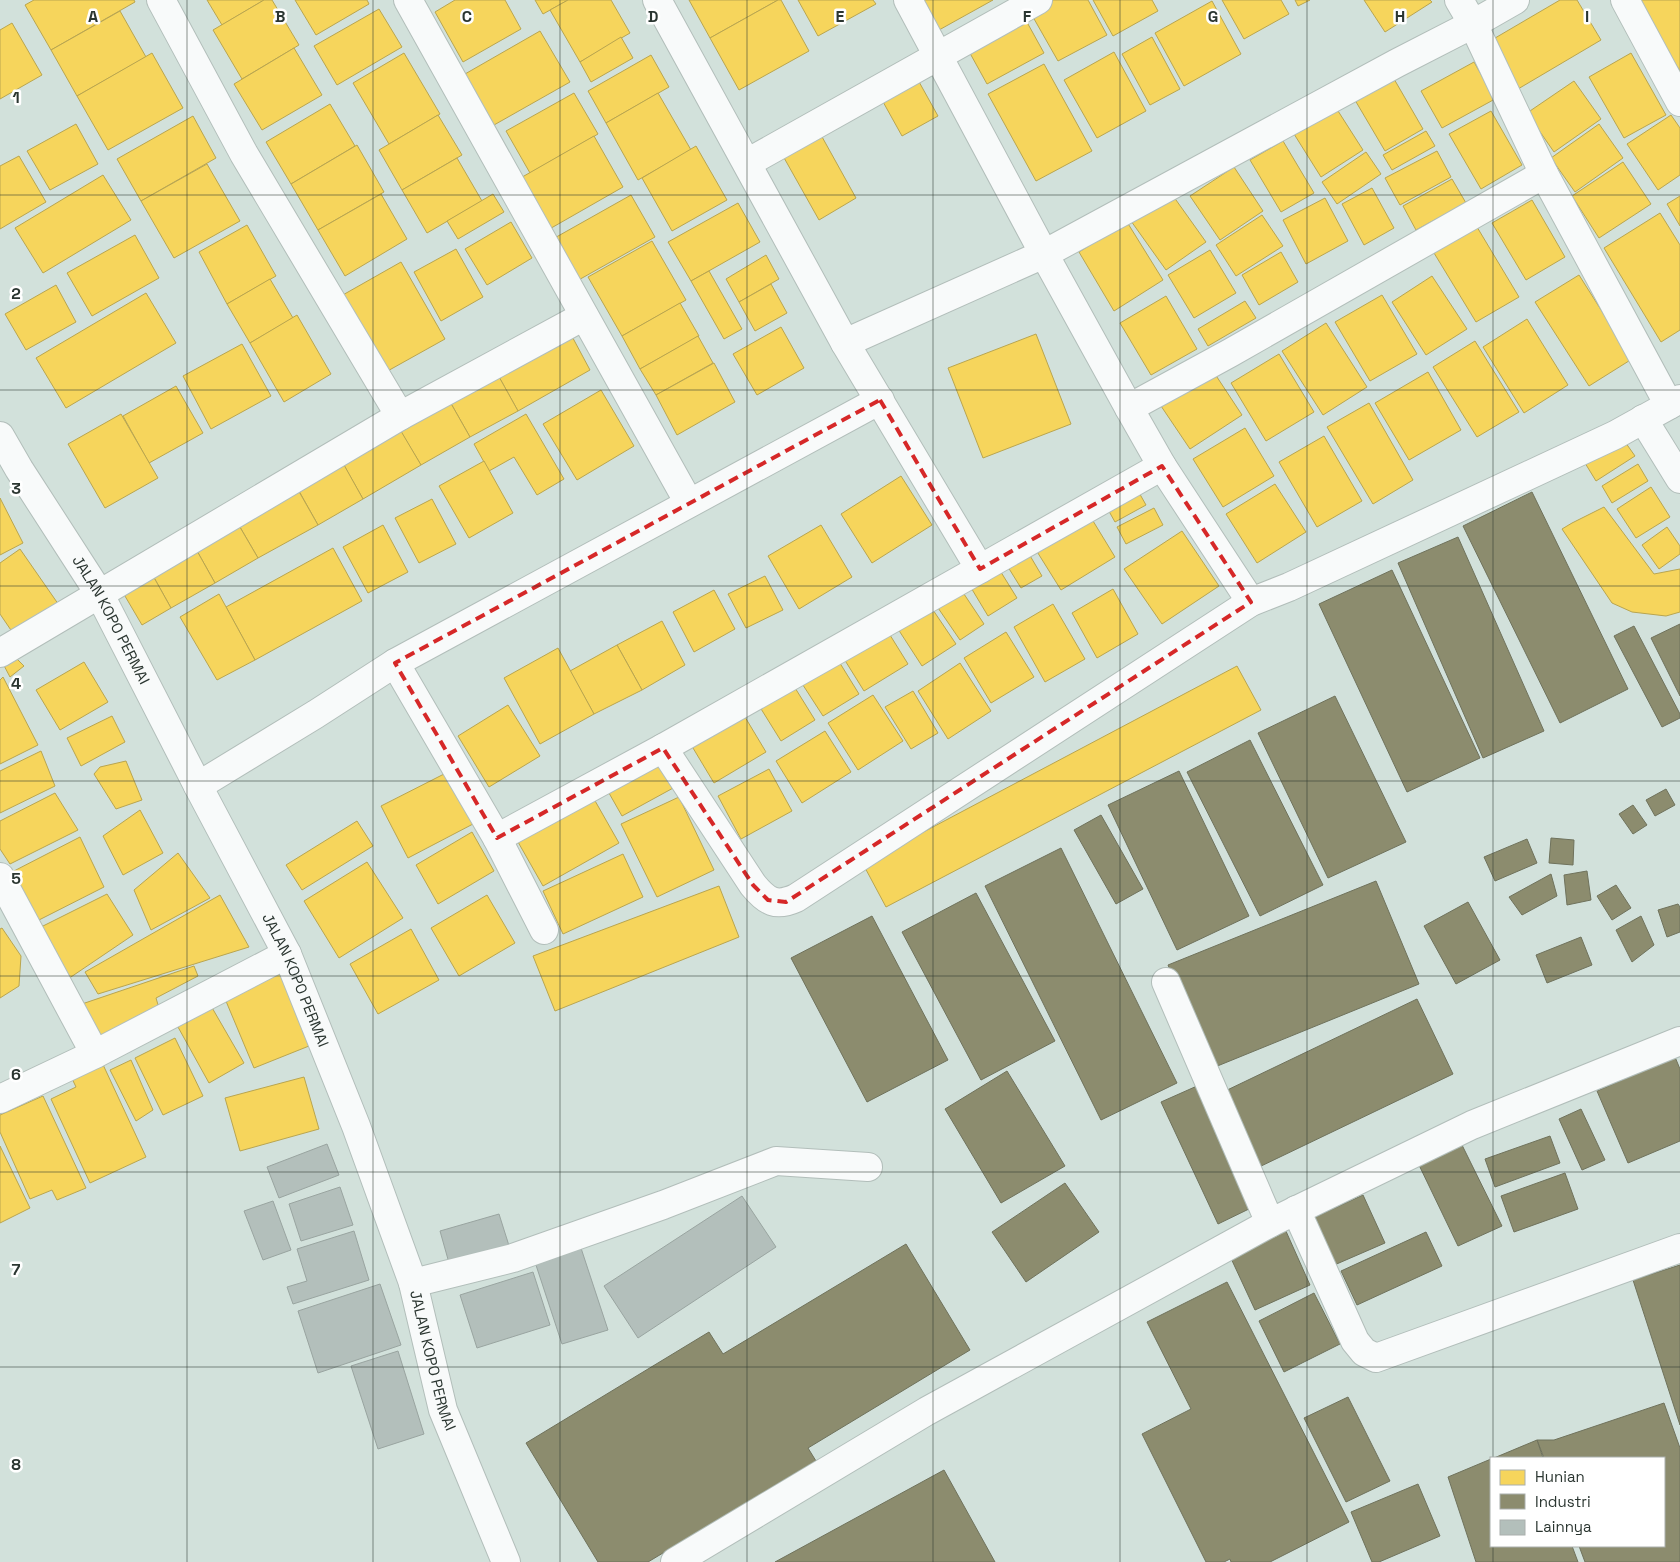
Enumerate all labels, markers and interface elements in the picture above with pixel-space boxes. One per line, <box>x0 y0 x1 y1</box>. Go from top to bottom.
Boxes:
text: A <box>88 6 98 27</box>
text: B <box>275 6 285 27</box>
text: C <box>462 6 472 27</box>
text: D <box>648 6 658 27</box>
text: E <box>836 6 845 27</box>
text: F <box>1023 6 1032 27</box>
text: G <box>1208 6 1218 27</box>
text: H <box>1395 6 1405 27</box>
text: I <box>1585 6 1589 27</box>
text: 1 <box>12 87 20 108</box>
text: 2 <box>11 283 21 304</box>
text: 3 <box>11 478 21 499</box>
street label: JALAN KOPO PERMAI <box>68 552 154 687</box>
text: 4 <box>11 673 21 694</box>
text: 5 <box>11 868 21 889</box>
street label: JALAN KOPO PERMAI <box>258 910 333 1050</box>
text: 6 <box>11 1064 21 1085</box>
text: 7 <box>12 1259 21 1280</box>
street label: JALAN KOPO PERMAI <box>406 1288 460 1433</box>
text: 8 <box>11 1454 21 1475</box>
legend <box>1490 1457 1665 1547</box>
text: Hunian <box>1535 1467 1585 1486</box>
text: Industri <box>1535 1492 1591 1511</box>
text: Lainnya <box>1535 1517 1592 1536</box>

